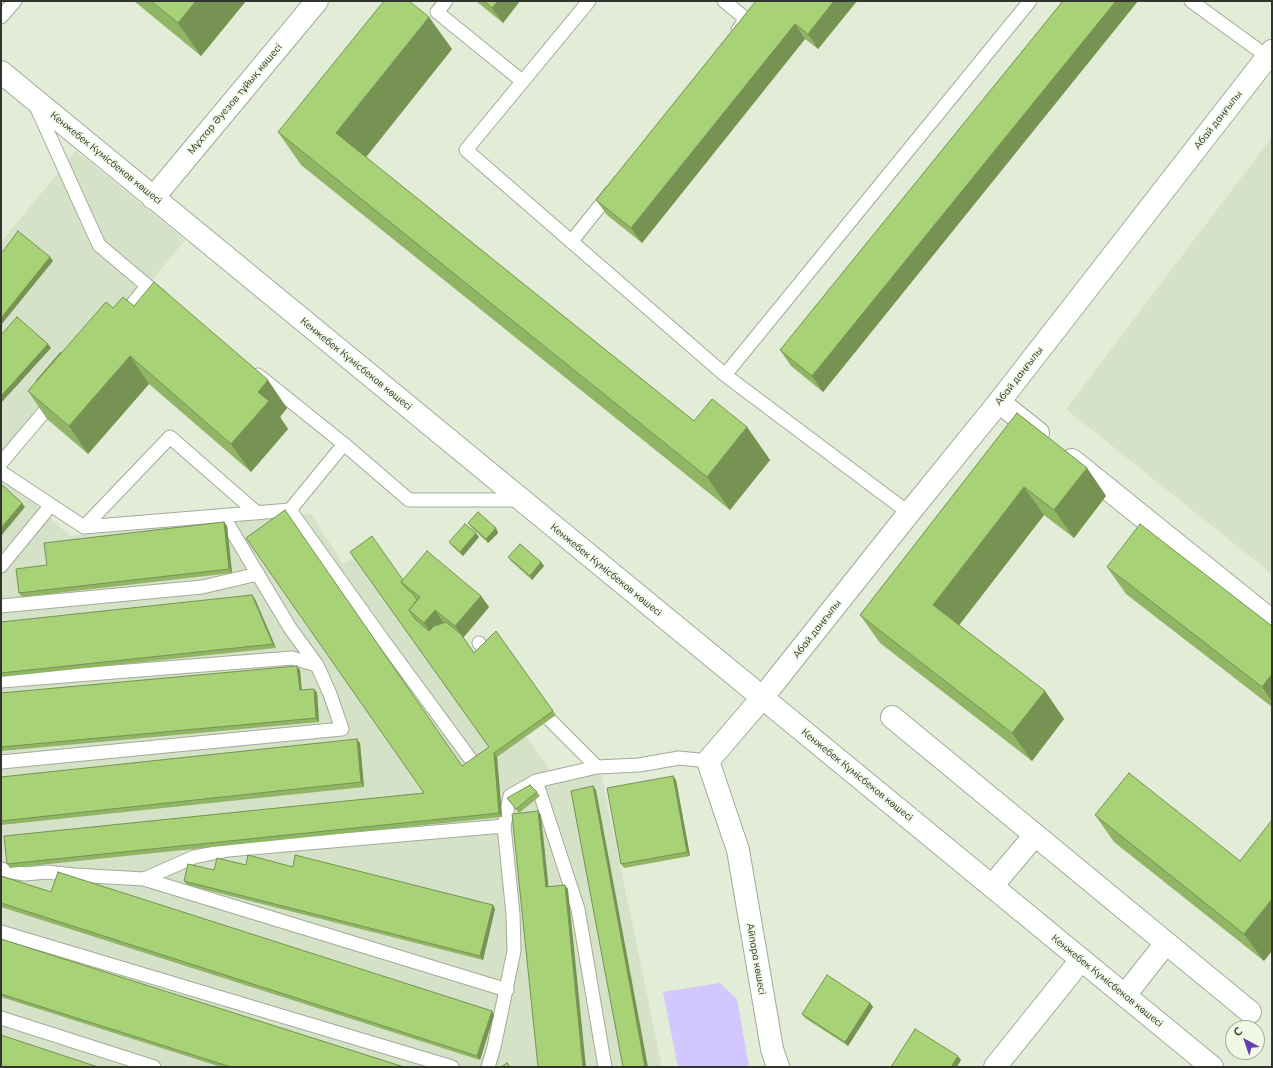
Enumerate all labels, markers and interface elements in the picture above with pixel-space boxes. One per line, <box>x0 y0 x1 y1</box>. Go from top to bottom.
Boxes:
street label: Мұхтар Әуезов тұйық көшесі <box>185 41 285 157</box>
street label: Абай даңғылы <box>1191 88 1245 152</box>
street label: Кенжебек Күмісбеков көшесі <box>48 109 164 207</box>
street label: Кенжебек Күмісбеков көшесі <box>298 315 414 413</box>
street label: Абай даңғылы <box>992 344 1046 408</box>
street label: Кенжебек Күмісбеков көшесі <box>548 521 664 619</box>
street label: Абай даңғылы <box>790 597 844 661</box>
street label: Кенжебек Күмісбеков көшесі <box>799 726 915 824</box>
street label: Айпара көшесі <box>744 922 768 996</box>
street label: Кенжебек Күмісбеков көшесі <box>1049 932 1165 1030</box>
north arrow <box>1225 1020 1265 1060</box>
text: С <box>1231 1024 1245 1039</box>

